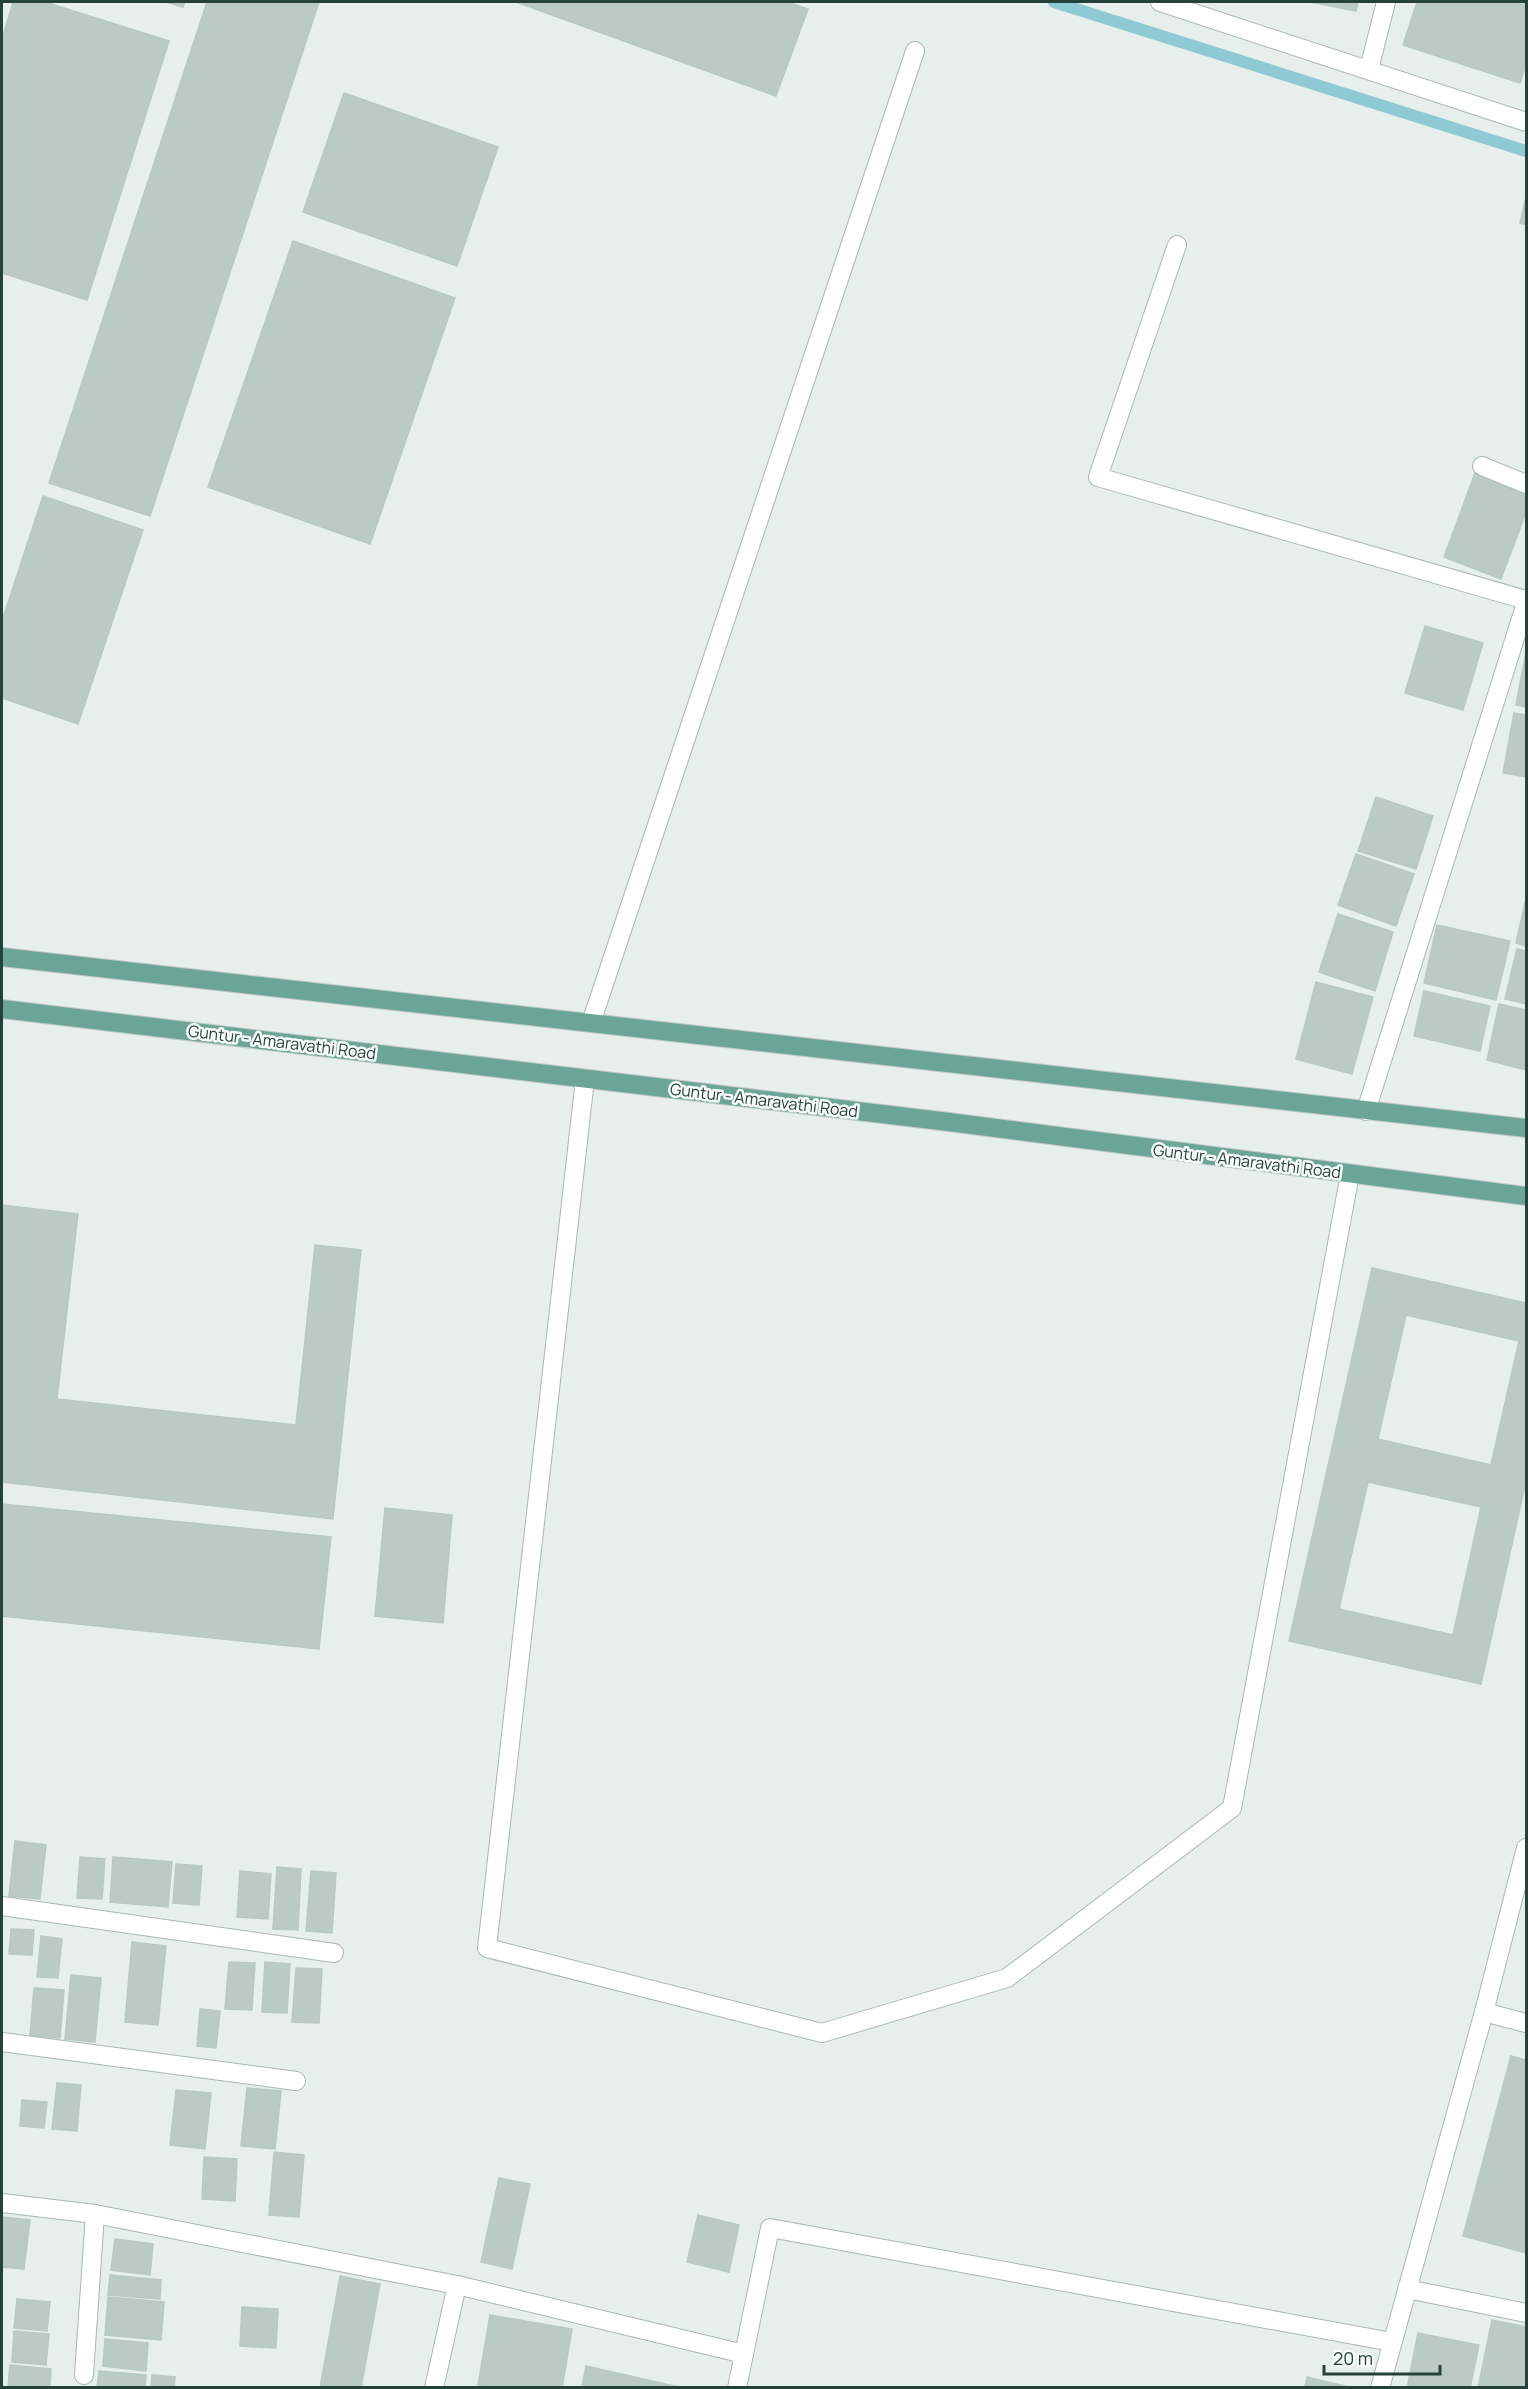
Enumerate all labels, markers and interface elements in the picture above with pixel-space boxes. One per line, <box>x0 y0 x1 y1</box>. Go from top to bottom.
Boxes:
street label: Guntur - Amaravathi Road <box>187 1020 377 1064</box>
street label: Guntur - Amaravathi Road <box>669 1078 859 1122</box>
street label: Guntur - Amaravathi Road <box>1152 1139 1342 1183</box>
scale bar <box>1324 2338 1440 2376</box>
text: 20 m <box>1333 2346 1373 2370</box>

